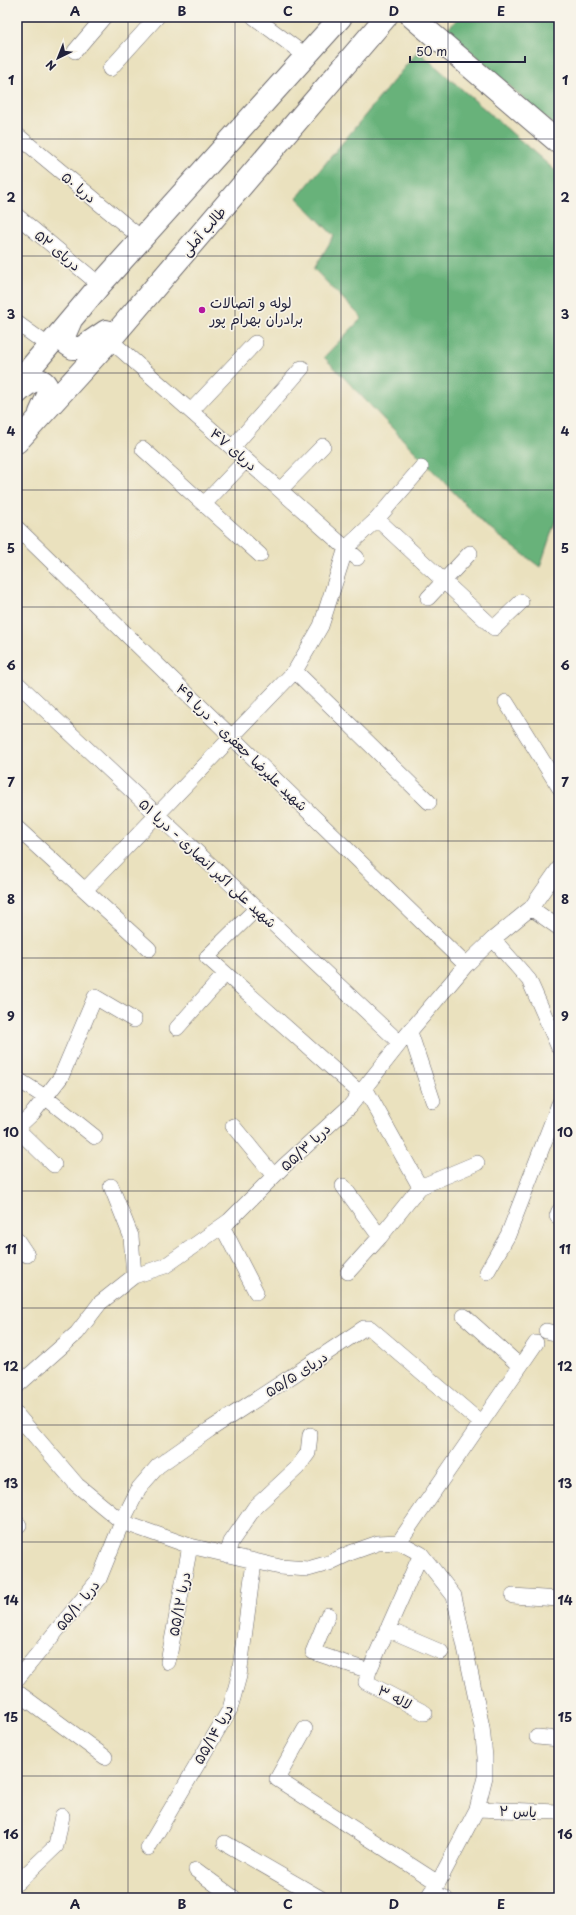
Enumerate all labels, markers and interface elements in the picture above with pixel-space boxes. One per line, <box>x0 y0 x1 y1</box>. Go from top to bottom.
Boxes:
text: A <box>70 1 80 20</box>
text: B <box>178 1 187 20</box>
text: C <box>283 1 293 20</box>
text: D <box>389 1 399 20</box>
text: E <box>497 1 505 20</box>
north arrow <box>38 38 78 78</box>
scale bar <box>410 38 525 64</box>
text: 50 m <box>416 42 447 60</box>
text: N <box>42 56 60 75</box>
text: 1 <box>8 70 14 89</box>
text: 1 <box>562 70 568 89</box>
street label: دریا ۵۰ <box>57 166 101 208</box>
text: 2 <box>6 187 16 206</box>
text: 2 <box>560 187 570 206</box>
street label: طالب آملی <box>175 201 231 261</box>
street label: دریای ۵۲ <box>30 224 86 276</box>
place label: لوله و اتصالات برادران بهرام پور <box>209 292 303 330</box>
text: 3 <box>7 304 16 323</box>
text: 3 <box>561 304 570 323</box>
marker: لوله و اتصالات برادران بهرام پور <box>197 305 207 315</box>
text: 4 <box>7 421 16 440</box>
text: 4 <box>561 421 570 440</box>
street label: دریای ۴۷ <box>206 423 262 475</box>
text: 5 <box>7 538 15 557</box>
text: 5 <box>561 538 569 557</box>
text: 6 <box>6 655 16 674</box>
text: 6 <box>560 655 570 674</box>
street label: شهید علیرضا جعفری - دریا ۴۹ <box>171 678 313 816</box>
text: 7 <box>7 772 15 791</box>
text: 7 <box>561 772 569 791</box>
street label: شهید علی اکبر انصاری - دریا ۵۱ <box>134 793 282 933</box>
text: 8 <box>7 889 15 908</box>
text: 8 <box>561 889 569 908</box>
text: 9 <box>7 1006 15 1025</box>
text: 9 <box>561 1006 569 1025</box>
street label: دریا ۵۵/۳ <box>275 1118 335 1176</box>
text: 10 <box>3 1122 19 1141</box>
text: 10 <box>557 1122 573 1141</box>
text: 11 <box>5 1239 17 1258</box>
text: 11 <box>559 1239 571 1258</box>
street label: دریای ۵۵/۵ <box>261 1346 331 1402</box>
text: 12 <box>3 1356 19 1375</box>
text: 12 <box>557 1356 573 1375</box>
text: 13 <box>4 1473 19 1492</box>
text: 13 <box>558 1473 573 1492</box>
street label: دریا ۵۵/۱۲ <box>162 1570 196 1638</box>
street label: دریا ۵۵/۱۰ <box>50 1575 104 1635</box>
text: 14 <box>3 1590 19 1609</box>
text: 14 <box>557 1590 573 1609</box>
street label: لاله ۳ <box>374 1680 416 1714</box>
street label: دریا ۵۵/۱۴ <box>188 1700 238 1768</box>
text: 15 <box>4 1707 18 1726</box>
text: 15 <box>558 1707 572 1726</box>
street label: یاس ۲ <box>499 1800 537 1822</box>
text: 16 <box>3 1824 19 1843</box>
text: 16 <box>557 1824 573 1843</box>
text: A <box>70 1894 80 1913</box>
text: B <box>178 1894 187 1913</box>
text: C <box>283 1894 293 1913</box>
text: D <box>389 1894 399 1913</box>
text: E <box>497 1894 505 1913</box>

